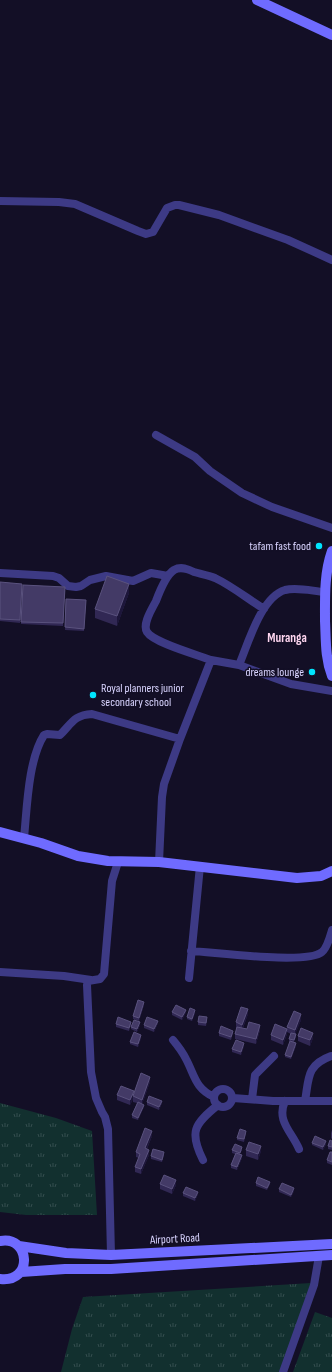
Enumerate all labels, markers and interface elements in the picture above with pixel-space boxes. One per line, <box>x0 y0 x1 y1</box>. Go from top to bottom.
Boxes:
place label: tafam fast food <box>249 539 311 554</box>
marker: tafam fast food <box>314 541 324 551</box>
district label: Muranga <box>267 630 307 646</box>
place label: dreams lounge <box>245 665 304 680</box>
marker: dreams lounge <box>307 667 317 677</box>
place label: Royal planners junior secondary school <box>101 681 184 710</box>
marker: Royal planners junior secondary school <box>88 690 98 700</box>
street label: Airport Road <box>149 1230 200 1248</box>

